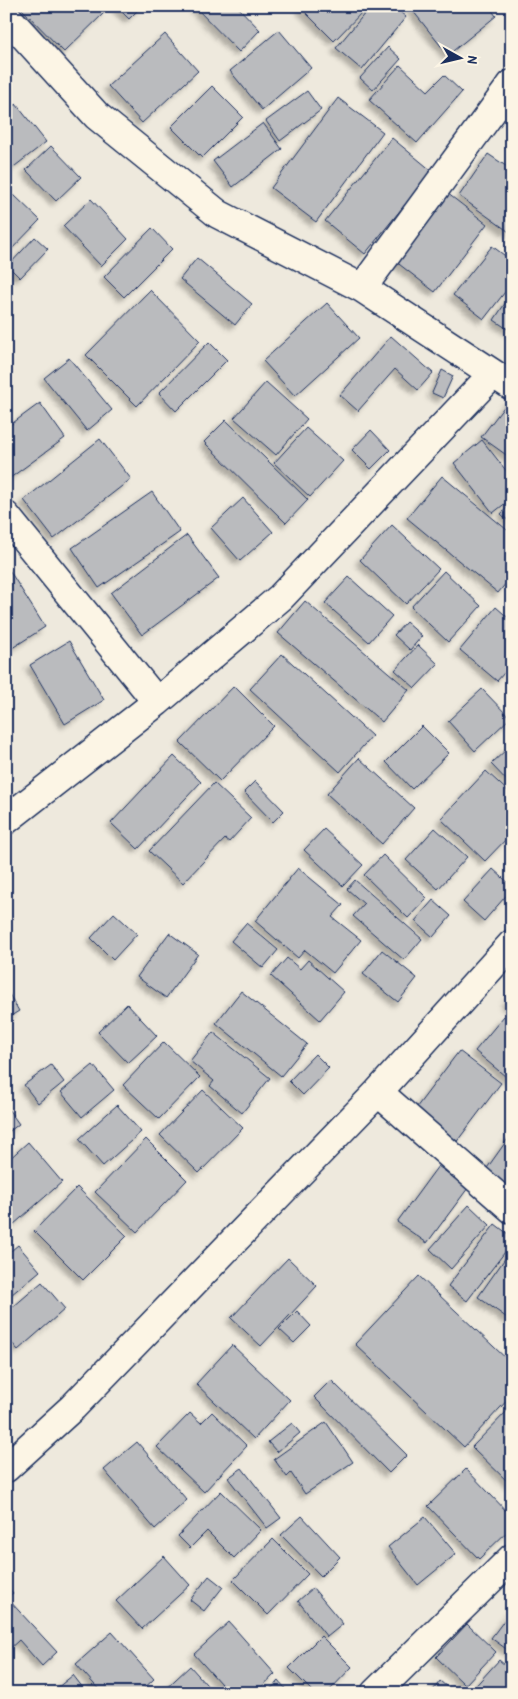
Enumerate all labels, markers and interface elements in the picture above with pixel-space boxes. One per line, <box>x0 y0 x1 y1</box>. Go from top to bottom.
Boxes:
north arrow <box>436 32 486 82</box>
text: N <box>463 55 483 65</box>

